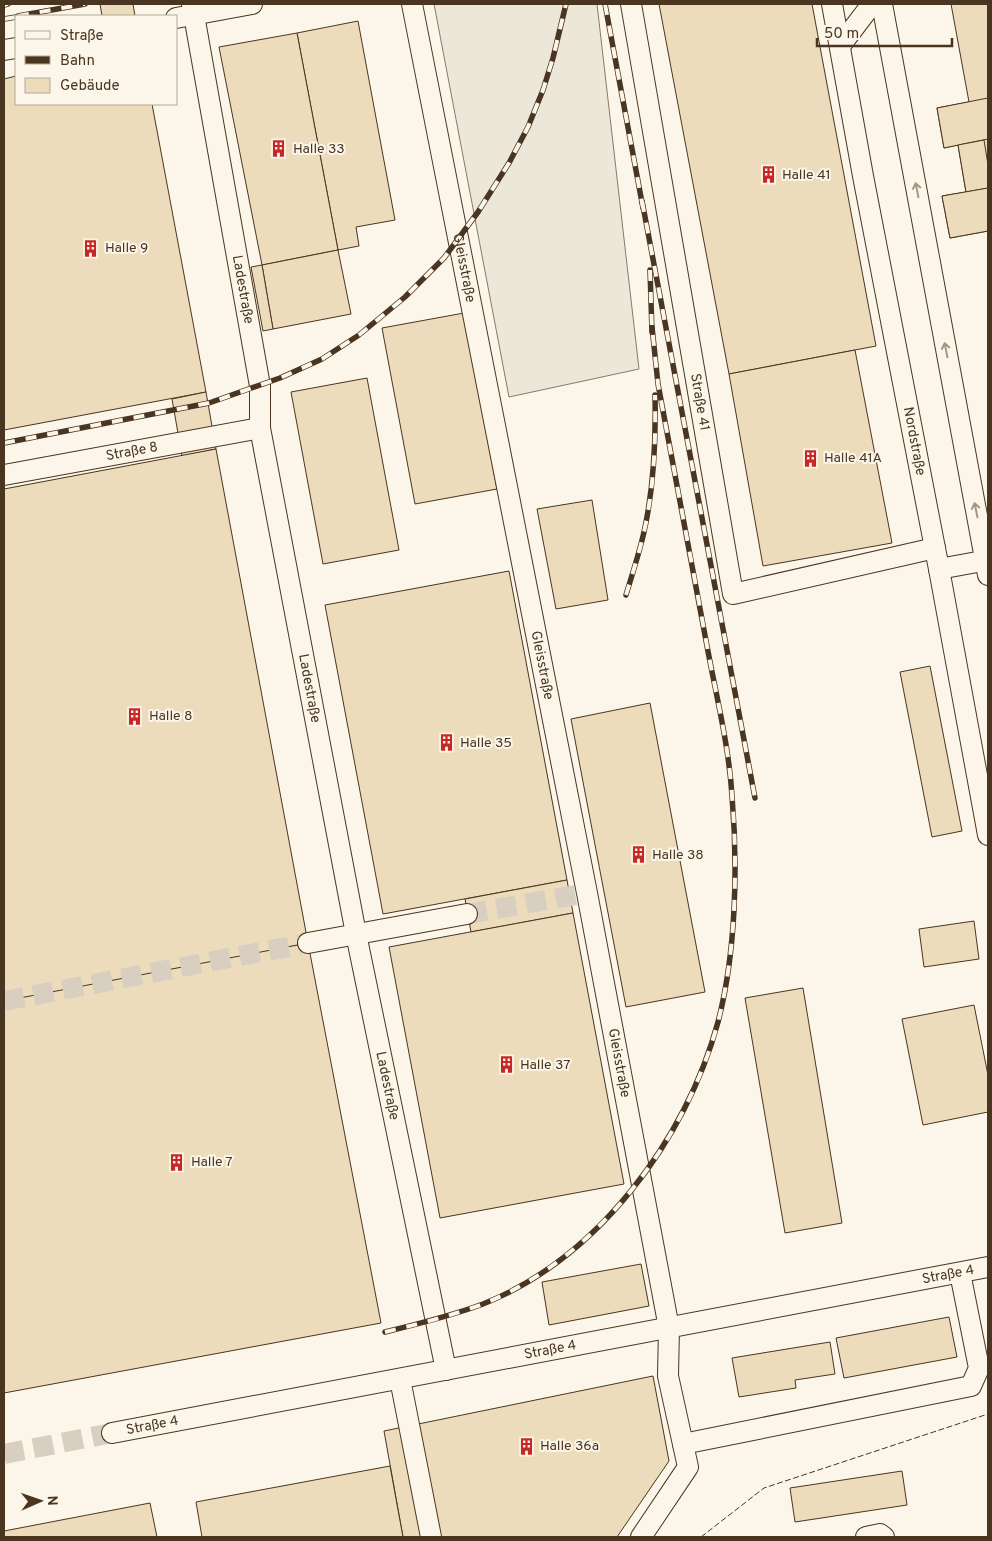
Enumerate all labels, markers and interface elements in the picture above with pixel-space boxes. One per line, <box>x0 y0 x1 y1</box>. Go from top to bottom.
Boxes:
legend <box>15 15 178 105</box>
scale bar <box>817 15 952 47</box>
text: 50 m <box>824 25 859 44</box>
text: Straße <box>60 27 104 46</box>
text: Bahn <box>60 52 95 71</box>
text: Gebäude <box>60 77 120 96</box>
building icon: Halle 33 <box>269 139 289 159</box>
place label: Halle 33 <box>293 141 345 158</box>
building icon: Halle 41 <box>758 165 778 185</box>
place label: Halle 41 <box>782 167 831 184</box>
one-way arrow <box>911 183 921 199</box>
street label: Gleisstraße <box>449 232 479 304</box>
building icon: Halle 9 <box>81 238 101 258</box>
place label: Halle 9 <box>105 240 148 257</box>
street label: Ladestraße <box>228 254 257 325</box>
one-way arrow <box>941 342 951 358</box>
street label: Straße 41 <box>687 372 713 432</box>
street label: Nordstraße <box>899 405 929 477</box>
street label: Straße 8 <box>104 438 159 465</box>
building icon: Halle 41A <box>800 448 820 468</box>
place label: Halle 41A <box>824 450 882 467</box>
one-way arrow <box>971 502 981 518</box>
street label: Gleisstraße <box>527 629 557 701</box>
street label: Ladestraße <box>295 653 324 724</box>
building icon: Halle 8 <box>125 706 145 726</box>
place label: Halle 8 <box>149 708 192 725</box>
building icon: Halle 35 <box>436 733 456 753</box>
place label: Halle 35 <box>460 735 512 752</box>
building icon: Halle 38 <box>628 845 648 865</box>
place label: Halle 38 <box>652 847 704 864</box>
street label: Gleisstraße <box>604 1027 634 1099</box>
street label: Ladestraße <box>372 1050 403 1122</box>
building icon: Halle 37 <box>496 1055 516 1075</box>
place label: Halle 37 <box>520 1057 571 1074</box>
building icon: Halle 7 <box>167 1152 187 1172</box>
place label: Halle 7 <box>191 1154 233 1171</box>
street label: Straße 4 <box>921 1261 976 1288</box>
street label: Straße 4 <box>523 1337 578 1363</box>
street label: Straße 4 <box>125 1412 180 1439</box>
building icon: Halle 36a <box>516 1436 536 1456</box>
place label: Halle 36a <box>540 1438 599 1455</box>
north arrow <box>15 1476 65 1526</box>
text: N <box>43 1495 60 1506</box>

